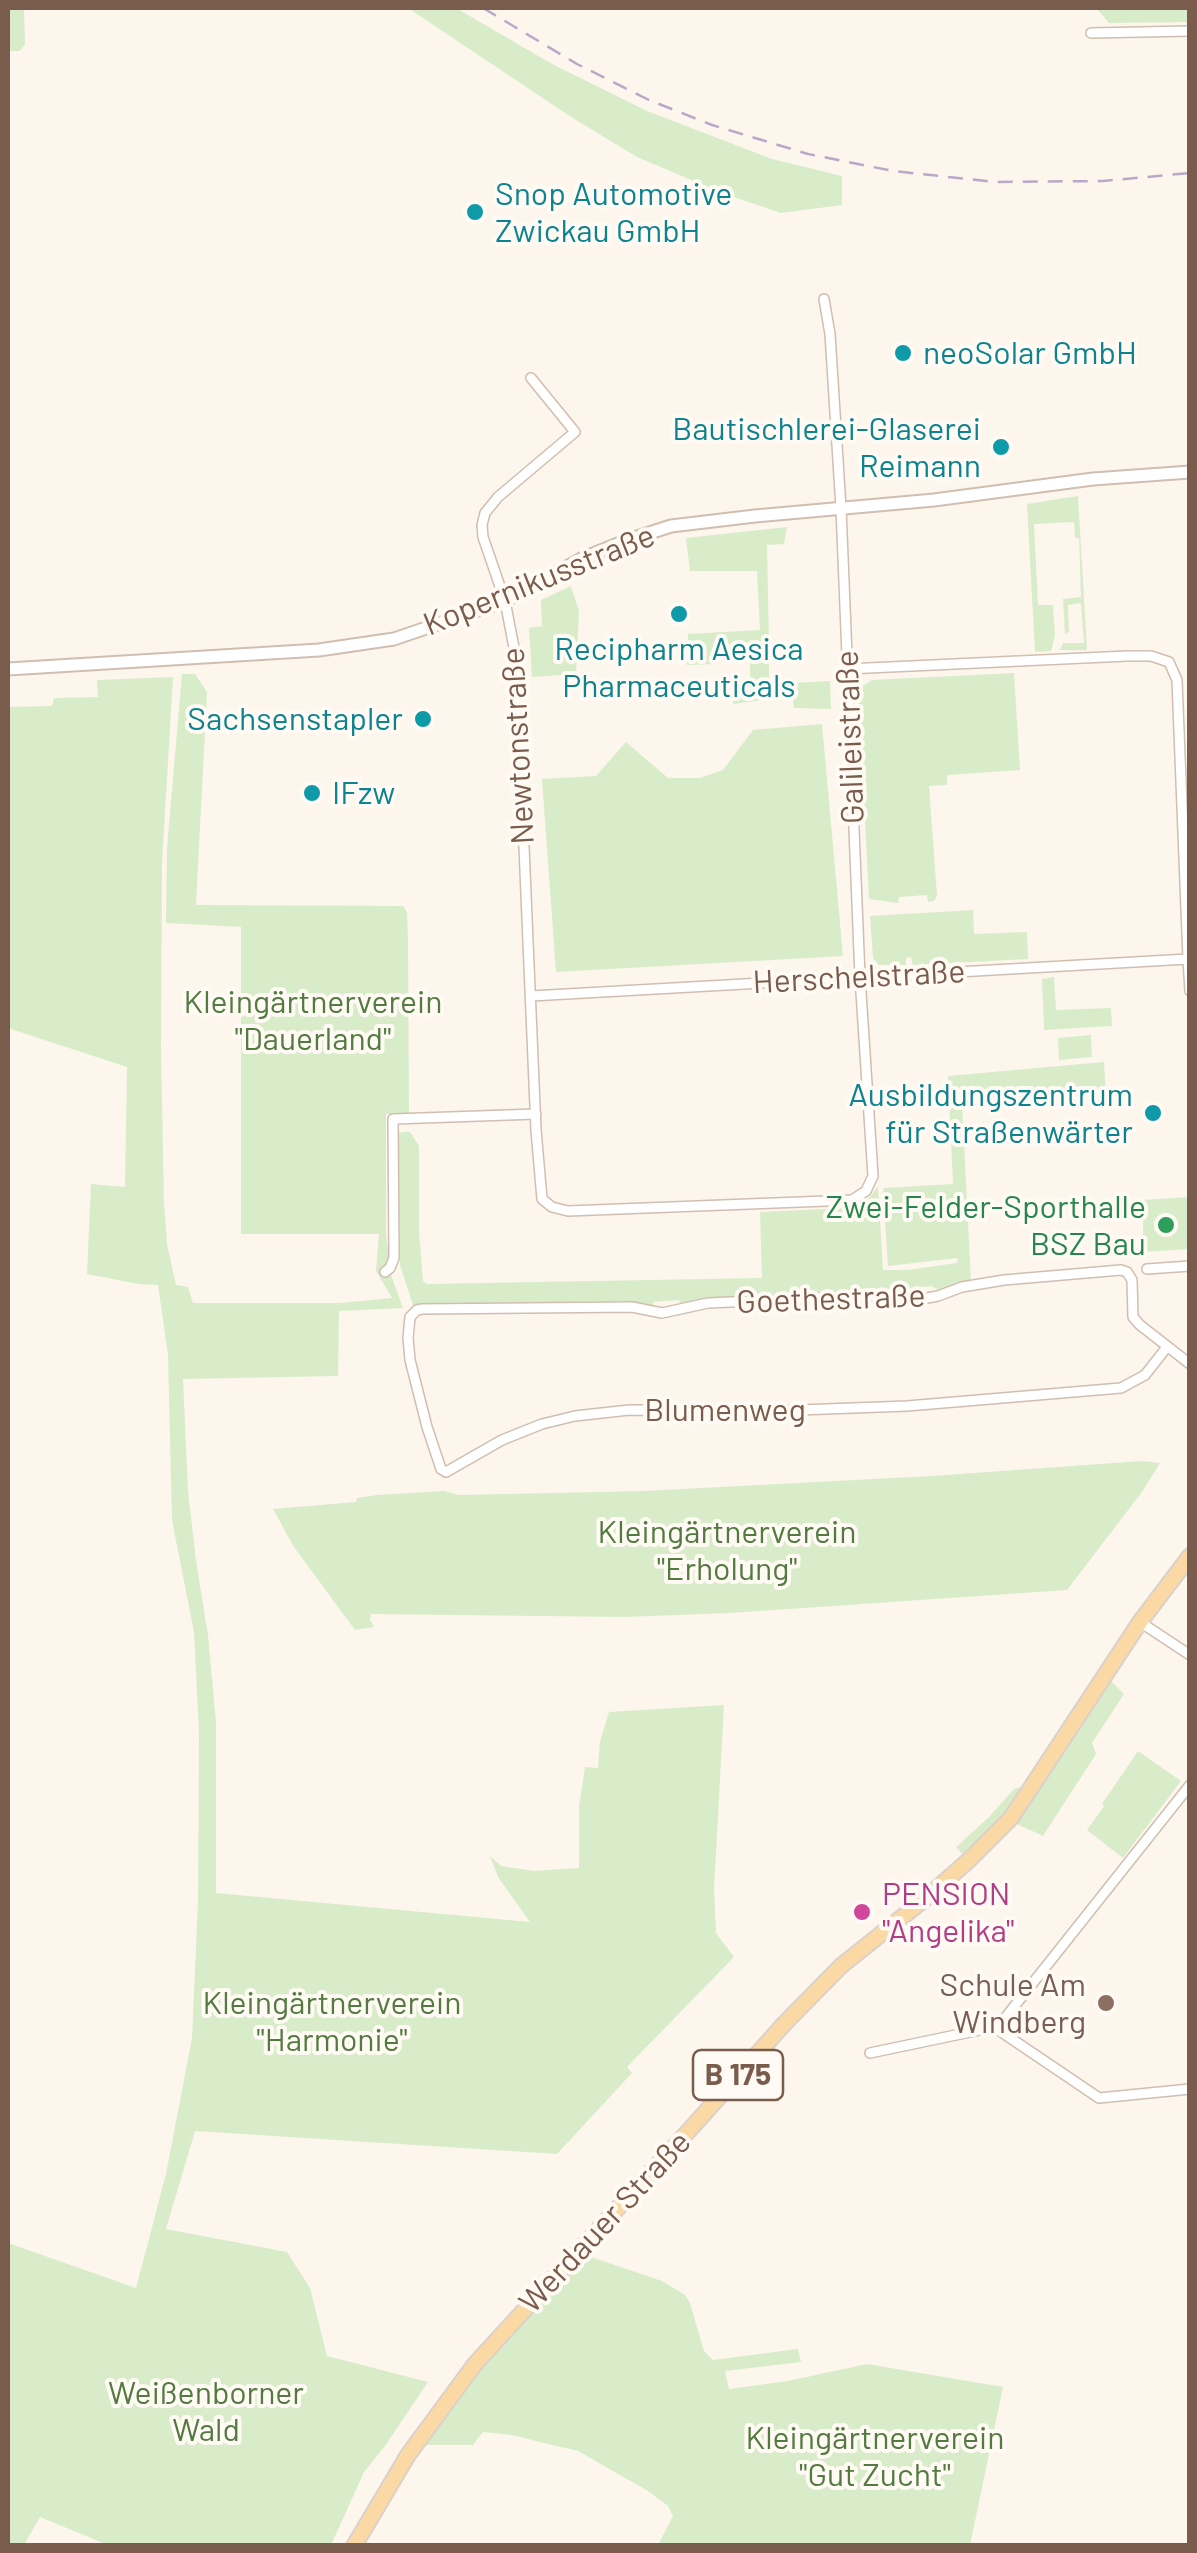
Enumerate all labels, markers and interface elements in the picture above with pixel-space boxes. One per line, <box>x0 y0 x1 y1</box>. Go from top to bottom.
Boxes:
place label: Snop Automotive Zwickau GmbH <box>495 175 732 250</box>
marker: Snop Automotive Zwickau GmbH <box>464 201 486 223</box>
place label: neoSolar GmbH <box>923 334 1137 372</box>
marker: neoSolar GmbH <box>892 342 914 364</box>
place label: Bautischlerei-Glaserei Reimann <box>672 410 981 485</box>
marker: Bautischlerei-Glaserei Reimann <box>990 436 1012 458</box>
street label: Kopernikusstraße <box>418 516 660 644</box>
marker: Recipharm Aesica Pharmaceuticals <box>668 603 690 625</box>
place label: Recipharm Aesica Pharmaceuticals <box>554 630 804 705</box>
street label: Newtonstraße <box>494 647 542 845</box>
street label: Galileistraße <box>828 650 872 824</box>
place label: Sachsenstapler <box>187 700 403 738</box>
marker: Sachsenstapler <box>412 708 434 730</box>
place label: IFzw <box>332 774 395 812</box>
marker: IFzw <box>301 782 323 804</box>
street label: Herschelstraße <box>752 952 966 1002</box>
park label: Kleingärtnerverein "Dauerland" <box>184 983 442 1058</box>
place label: Ausbildungszentrum für Straßenwärter <box>848 1076 1133 1151</box>
marker: Ausbildungszentrum für Straßenwärter <box>1142 1102 1164 1124</box>
place label: Zwei-Felder-Sporthalle BSZ Bau <box>825 1188 1146 1263</box>
marker: Zwei-Felder-Sporthalle BSZ Bau <box>1155 1214 1177 1236</box>
street label: Goethestraße <box>736 1277 926 1321</box>
street label: Blumenweg <box>644 1391 806 1429</box>
park label: Kleingärtnerverein "Erholung" <box>598 1513 856 1588</box>
place label: PENSION "Angelika" <box>882 1875 1015 1950</box>
marker: PENSION "Angelika" <box>851 1901 873 1923</box>
place label: Schule Am Windberg <box>940 1966 1086 2041</box>
park label: Kleingärtnerverein "Harmonie" <box>203 1984 461 2059</box>
marker: Schule Am Windberg <box>1095 1992 1117 2014</box>
road number: B 175 <box>693 2050 783 2100</box>
street label: Werdauer Straße <box>511 2123 699 2321</box>
park label: Weißenborner Wald <box>108 2374 304 2449</box>
park label: Kleingärtnerverein "Gut Zucht" <box>746 2419 1004 2494</box>

